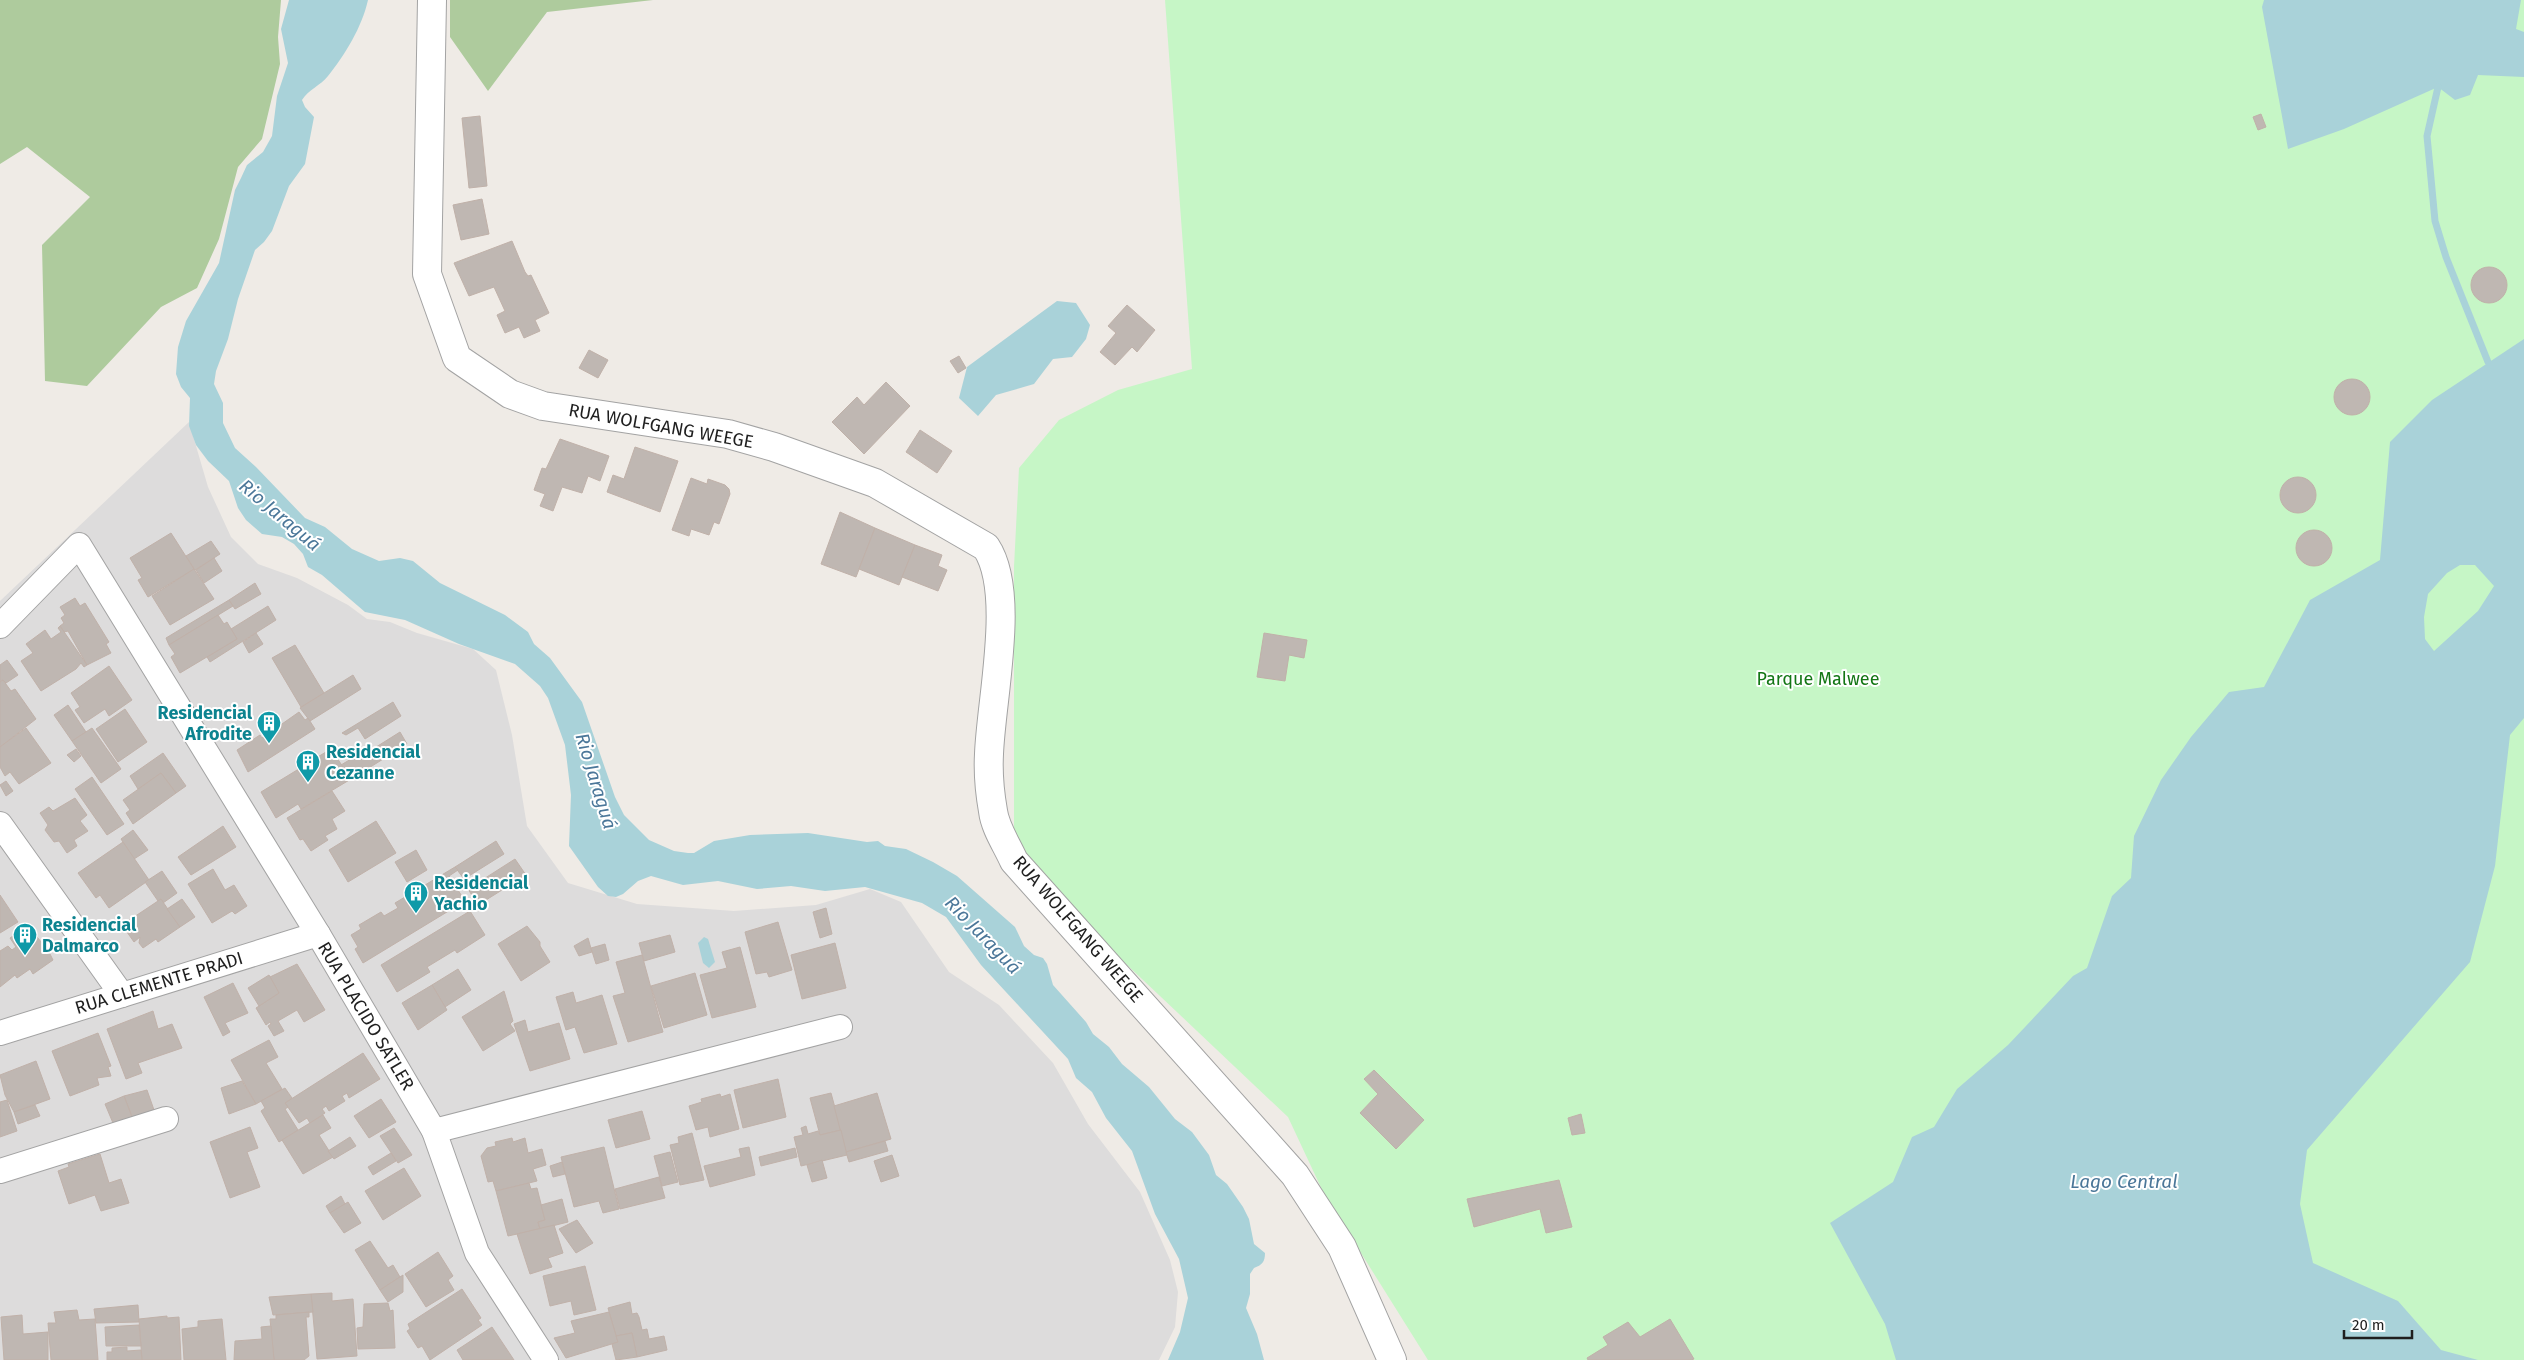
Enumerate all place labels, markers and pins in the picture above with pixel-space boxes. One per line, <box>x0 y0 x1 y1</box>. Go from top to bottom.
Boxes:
place label: Residencial Afrodite <box>158 702 253 745</box>
building icon: Residencial Afrodite <box>256 710 282 744</box>
place label: Residencial Cezanne <box>326 741 421 784</box>
building icon: Residencial Cezanne <box>295 749 321 783</box>
place label: Residencial Yachio <box>433 872 529 915</box>
building icon: Residencial Yachio <box>403 880 429 914</box>
place label: Residencial Dalmarco <box>42 914 137 957</box>
building icon: Residencial Dalmarco <box>12 922 38 956</box>

